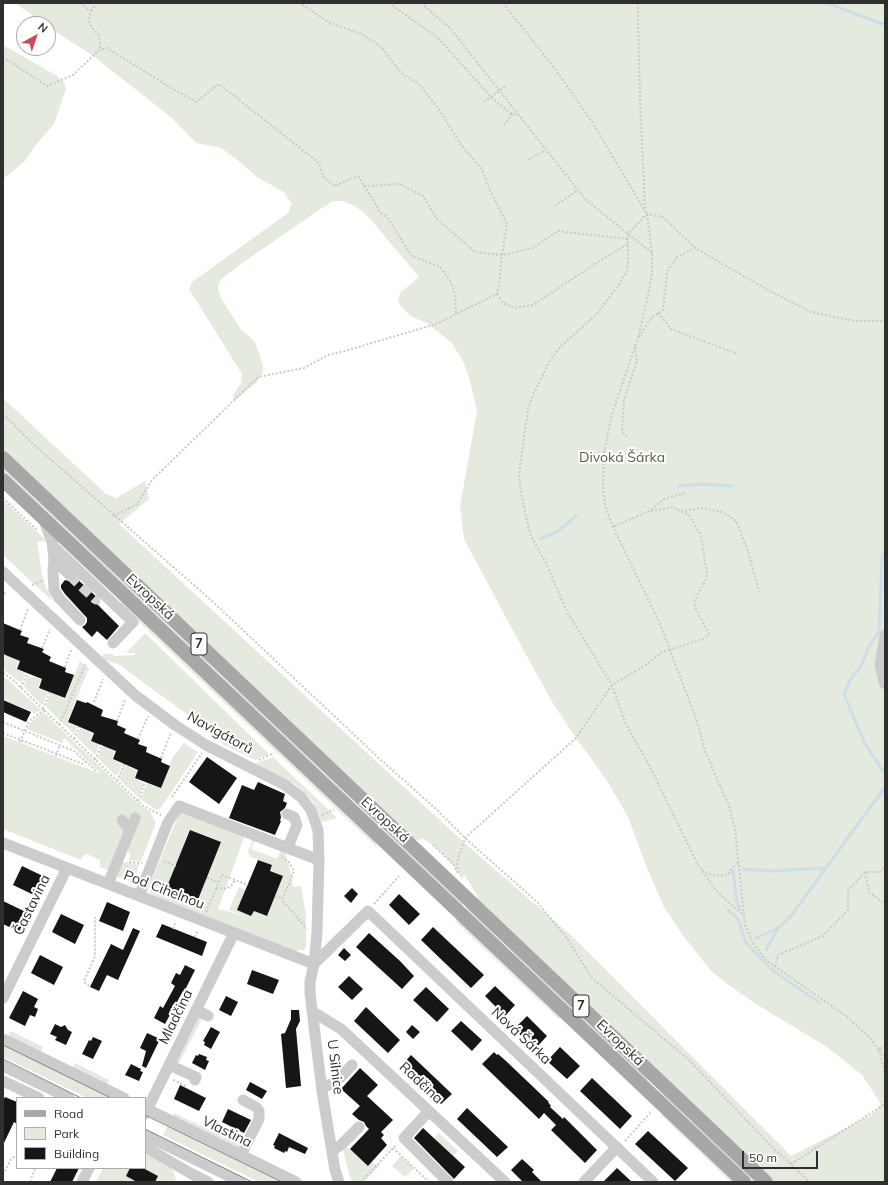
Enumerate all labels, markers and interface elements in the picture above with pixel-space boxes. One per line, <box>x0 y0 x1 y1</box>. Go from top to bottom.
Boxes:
north arrow <box>16 16 56 56</box>
text: N <box>35 20 51 36</box>
park label: Divoká Šárka <box>579 450 665 466</box>
street label: Evropská <box>123 571 177 623</box>
road number: 7 <box>191 633 207 655</box>
street label: Navigátorů <box>184 708 256 758</box>
street label: Evropská <box>358 794 412 846</box>
street label: Pod Cihelnou <box>121 867 207 913</box>
street label: Častavina <box>10 872 54 938</box>
street label: Mladčina <box>156 987 196 1047</box>
road number: 7 <box>573 995 589 1017</box>
street label: Nová Šárka <box>488 1004 554 1068</box>
street label: Evropská <box>593 1016 647 1070</box>
street label: U Silnice <box>323 1039 347 1095</box>
street label: Radčina <box>396 1059 446 1107</box>
legend <box>16 1097 146 1169</box>
text: Road <box>54 1106 83 1121</box>
street label: Vlastina <box>199 1113 255 1151</box>
text: Park <box>54 1126 79 1141</box>
scale bar <box>744 1143 820 1169</box>
text: Building <box>54 1146 99 1161</box>
text: 50 m <box>749 1150 777 1165</box>

